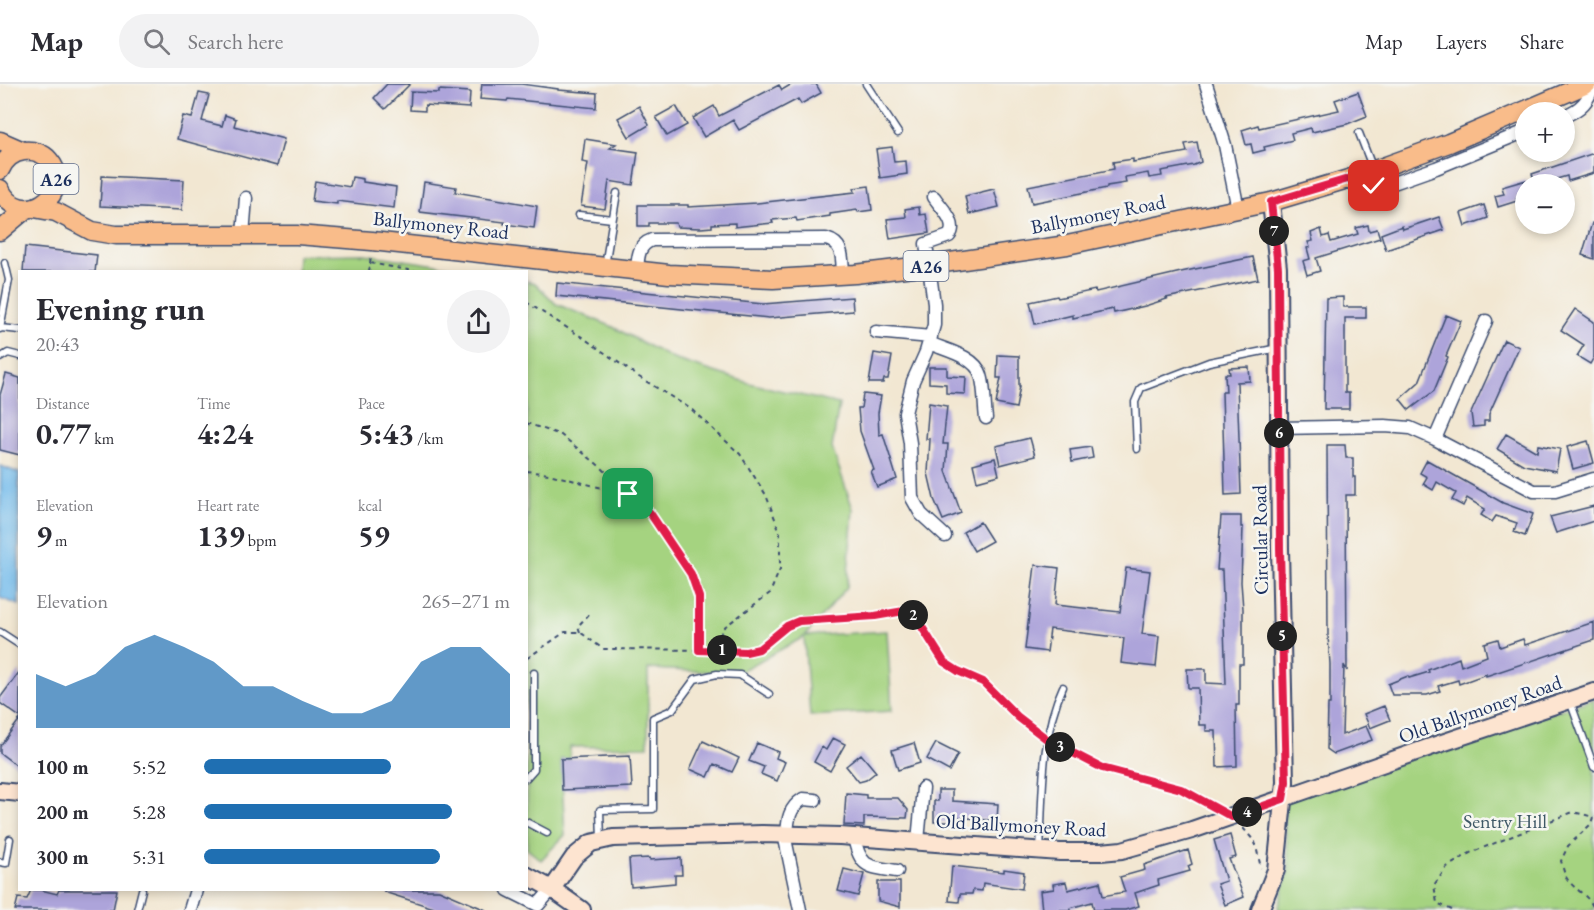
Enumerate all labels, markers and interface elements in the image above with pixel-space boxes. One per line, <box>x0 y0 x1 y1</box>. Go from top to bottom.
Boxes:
search box <box>119 14 539 68</box>
text: Map <box>30 23 83 59</box>
icon: search <box>140 25 173 58</box>
text: Search here <box>188 27 283 56</box>
text: Map <box>1365 28 1403 55</box>
text: Layers <box>1436 28 1487 55</box>
text: Share <box>1520 28 1564 55</box>
map controls <box>1515 102 1575 234</box>
button: + <box>1515 102 1575 162</box>
pin <box>1348 160 1399 211</box>
road number: A26 <box>34 164 78 194</box>
icon: check <box>1357 169 1390 202</box>
button: − <box>1515 174 1575 234</box>
street label: Ballymoney Road <box>1029 188 1168 240</box>
street label: Ballymoney Road <box>372 205 511 245</box>
pin: 7 <box>1259 216 1289 246</box>
text: 7 <box>1270 220 1278 241</box>
road number: A26 <box>904 251 948 281</box>
text: Evening run <box>36 287 205 330</box>
button: share <box>447 290 510 353</box>
text: 20:43 <box>36 331 79 357</box>
text: Distance <box>36 393 89 414</box>
text: Time <box>197 393 230 414</box>
text: Pace <box>358 393 385 414</box>
text: 0.77 <box>36 414 91 453</box>
text: 4:24 <box>197 414 253 453</box>
text: 5:43 <box>358 414 414 453</box>
pin: 6 <box>1264 418 1294 448</box>
text: 6 <box>1275 422 1283 443</box>
text: km <box>91 428 114 449</box>
text: /km <box>414 428 444 449</box>
pin <box>602 468 653 519</box>
icon: arrive <box>611 477 644 510</box>
street label: Circular Road <box>1246 484 1274 595</box>
text: Elevation <box>36 495 94 516</box>
text: Heart rate <box>197 495 259 516</box>
text: kcal <box>358 495 382 516</box>
text: 9 <box>36 516 52 555</box>
text: 139 <box>197 516 245 555</box>
text: 59 <box>358 516 390 555</box>
text: m <box>52 530 68 551</box>
text: bpm <box>245 530 277 551</box>
text: Elevation <box>36 588 108 614</box>
text: 265–271 m <box>422 588 510 614</box>
pin: 2 <box>898 600 928 630</box>
text: 2 <box>909 604 917 625</box>
pin: 5 <box>1267 621 1297 651</box>
text: 5 <box>1278 625 1286 646</box>
pin: 1 <box>707 635 737 665</box>
text: 1 <box>718 639 726 660</box>
street label: Old Ballymoney Road <box>1395 669 1566 749</box>
pin: 3 <box>1045 732 1075 762</box>
text: 3 <box>1056 736 1064 757</box>
text: 100 m <box>36 754 89 780</box>
text: 5:52 <box>132 754 166 780</box>
pin: 4 <box>1232 797 1262 827</box>
text: 200 m <box>36 799 89 825</box>
text: 5:28 <box>132 799 166 825</box>
text: 4 <box>1243 801 1251 822</box>
street label: Old Ballymoney Road <box>935 808 1108 842</box>
park label: Sentry Hill <box>1463 808 1547 834</box>
text: 300 m <box>36 844 89 870</box>
text: 5:31 <box>132 844 166 870</box>

